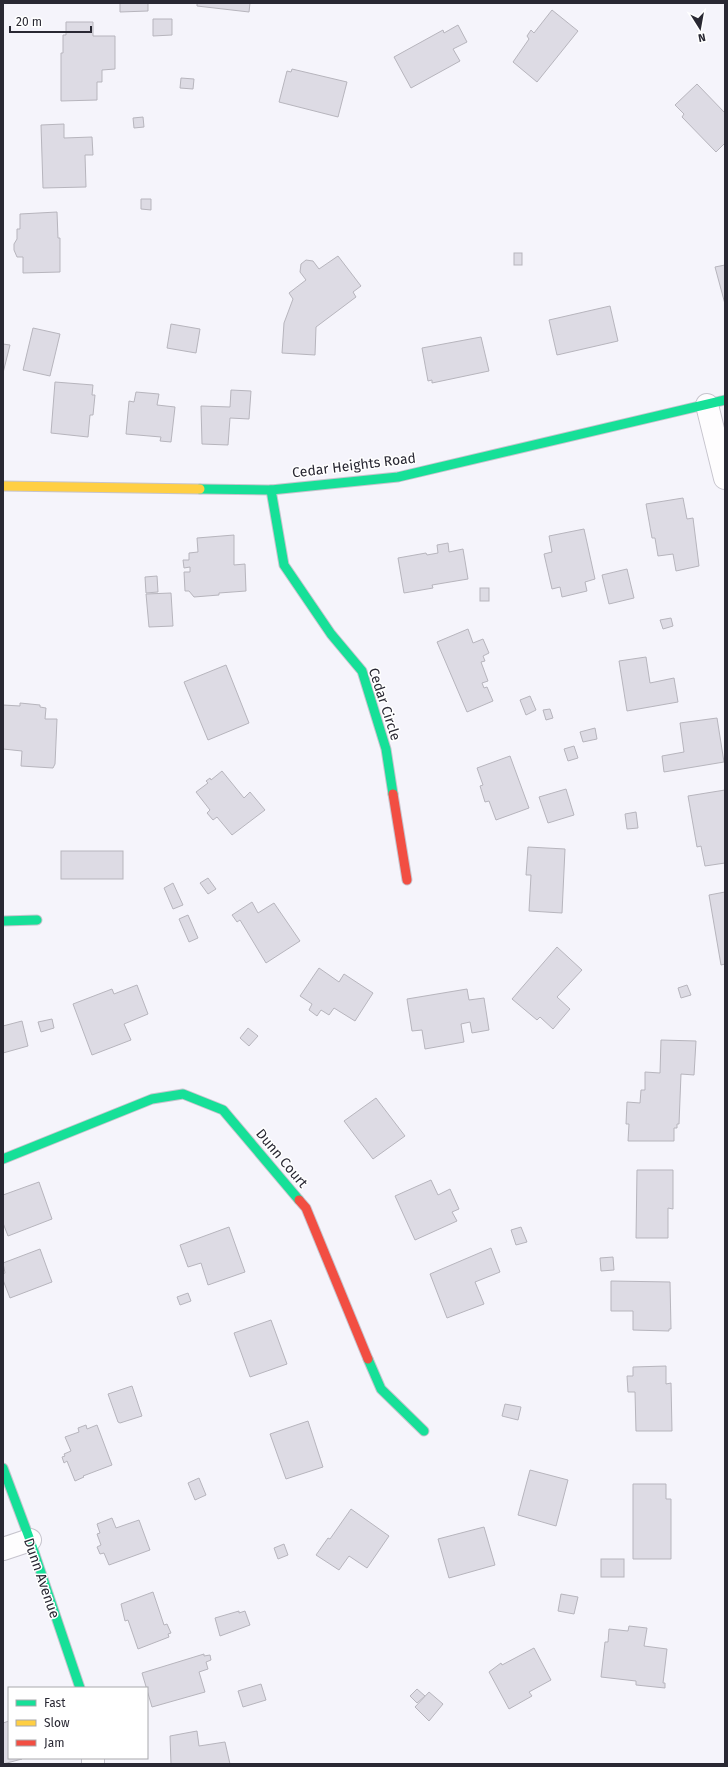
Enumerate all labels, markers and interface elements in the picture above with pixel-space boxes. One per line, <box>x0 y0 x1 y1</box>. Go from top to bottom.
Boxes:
scale bar <box>10 8 91 34</box>
north arrow <box>680 8 720 48</box>
text: 20 m <box>16 15 42 29</box>
text: N <box>697 30 707 44</box>
street label: Cedar Heights Road <box>291 449 417 482</box>
street label: Cedar Circle <box>365 666 404 743</box>
street label: Dunn Court <box>252 1125 312 1192</box>
street label: Dunn Avenue <box>20 1536 63 1621</box>
legend <box>8 1687 148 1759</box>
text: Fast <box>44 1696 66 1710</box>
text: Slow <box>44 1716 70 1730</box>
text: Jam <box>44 1736 64 1750</box>

